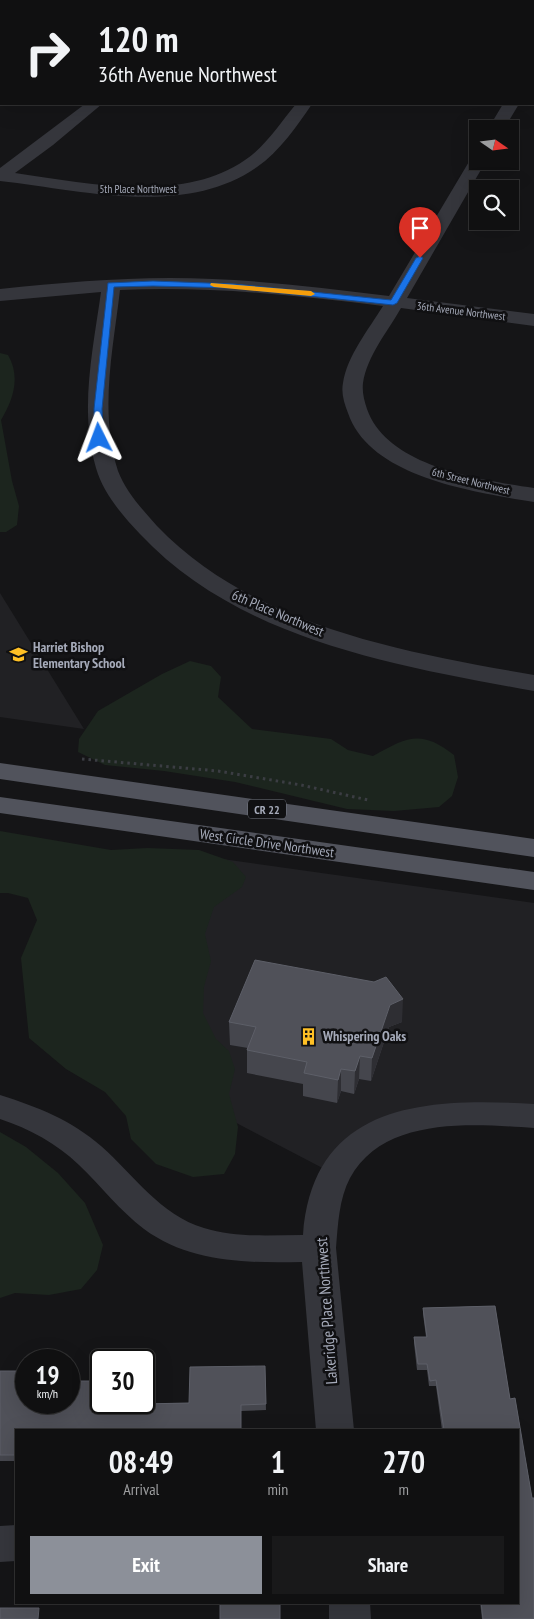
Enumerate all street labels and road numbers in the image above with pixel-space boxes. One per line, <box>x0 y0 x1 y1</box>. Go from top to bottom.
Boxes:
street label: 5th Place Northwest <box>99 182 177 196</box>
street label: 36th Avenue Northwest <box>416 299 506 323</box>
street label: 6th Street Northwest <box>431 465 511 497</box>
street label: 6th Place Northwest <box>229 586 327 641</box>
road number: CR 22 <box>248 800 286 819</box>
street label: West Circle Drive Northwest <box>199 825 335 861</box>
street label: Lakeridge Place Northwest <box>311 1236 341 1385</box>

